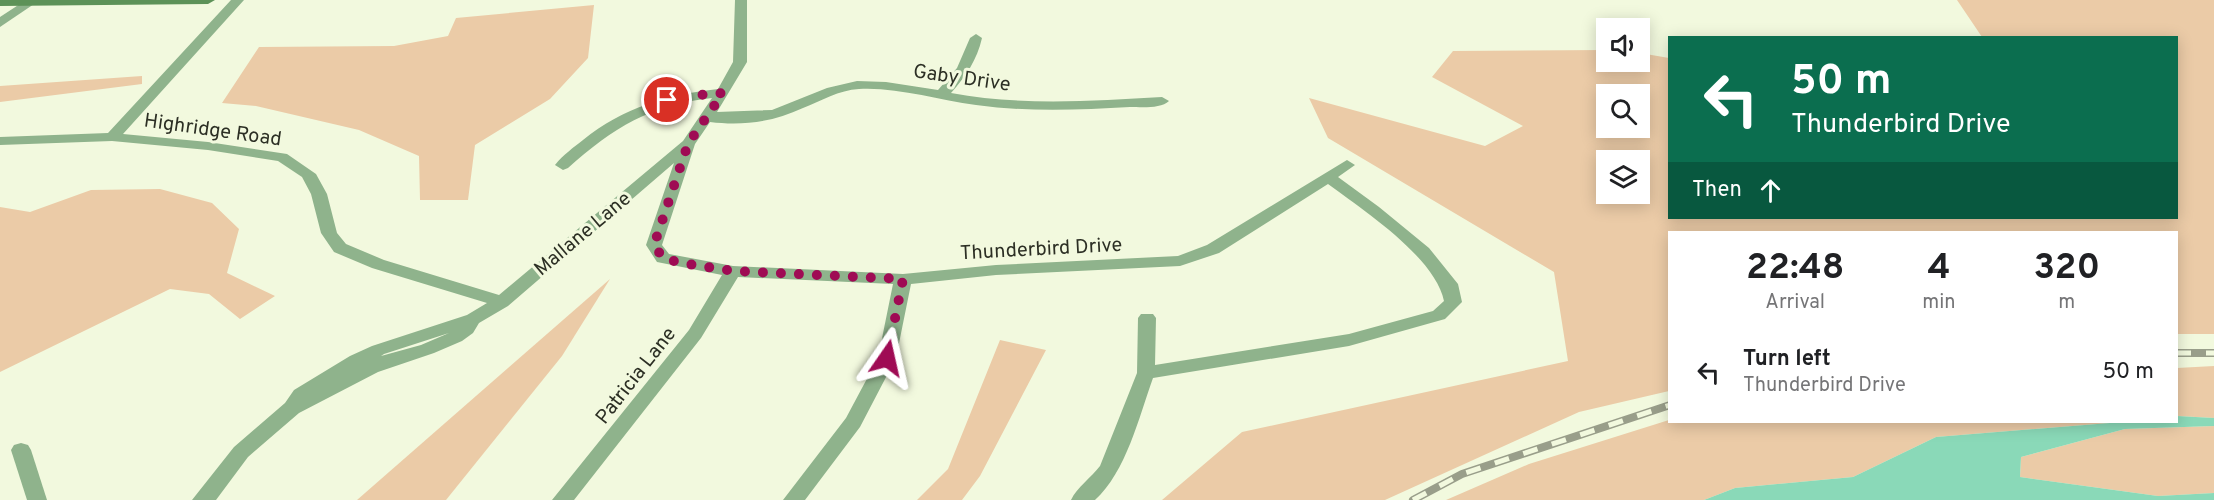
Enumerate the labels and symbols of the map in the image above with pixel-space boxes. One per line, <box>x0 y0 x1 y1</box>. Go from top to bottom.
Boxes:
street label: Gaby Drive <box>911 59 1012 99</box>
pin <box>641 74 692 125</box>
street label: Highridge Road <box>142 108 283 154</box>
street label: Mallane Lane <box>530 186 637 283</box>
street label: Thunderbird Drive <box>959 233 1123 267</box>
street label: Patricia Lane <box>590 322 683 430</box>
position arrow <box>855 326 919 390</box>

